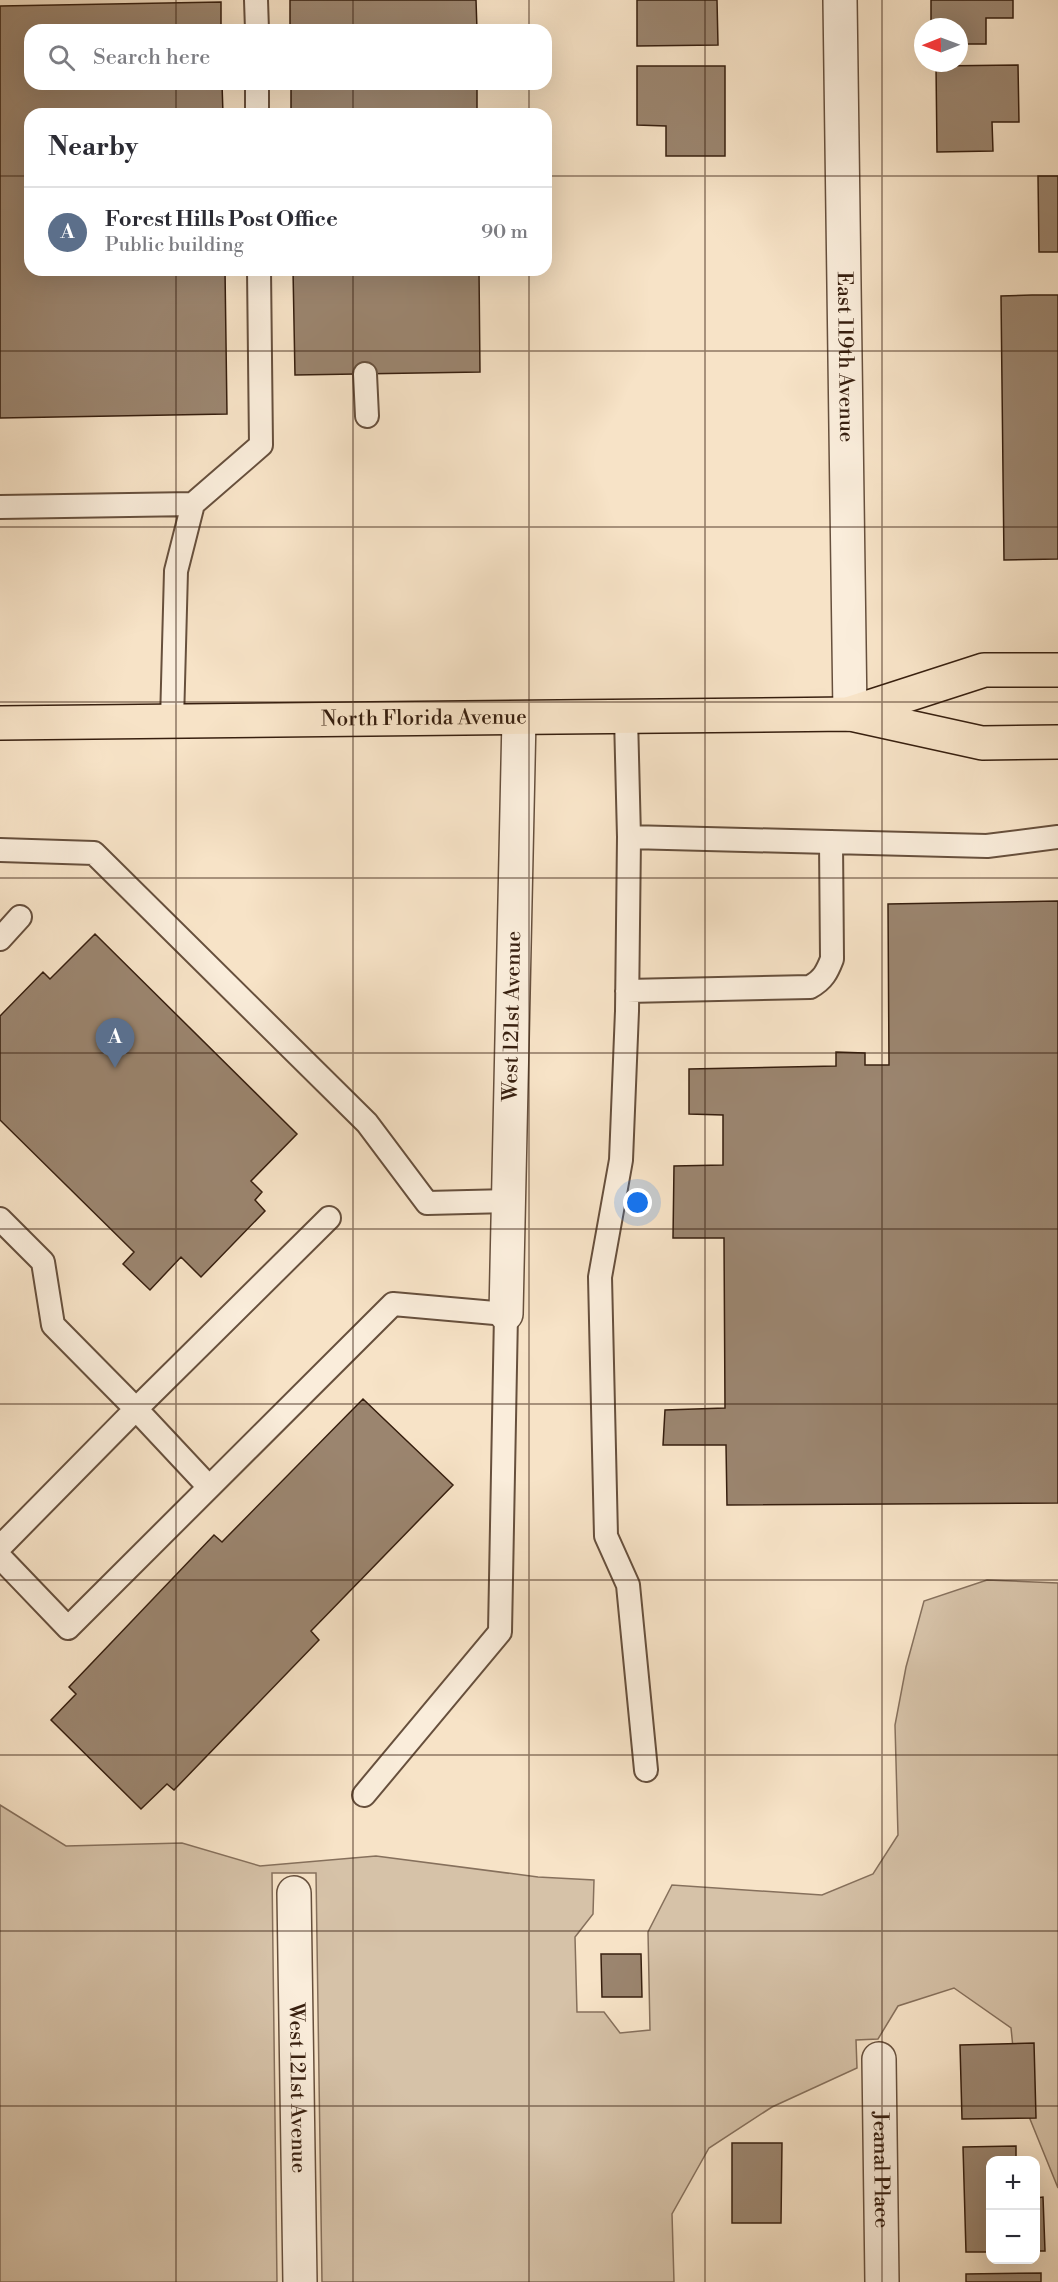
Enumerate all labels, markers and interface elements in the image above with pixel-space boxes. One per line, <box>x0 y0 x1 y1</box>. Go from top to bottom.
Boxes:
north arrow <box>914 18 968 72</box>
search box <box>24 24 552 90</box>
icon: search <box>45 41 78 74</box>
text: Search here <box>93 44 210 71</box>
text: Nearby <box>48 131 138 163</box>
text: Forest Hills Post Office <box>105 206 338 233</box>
text: A <box>60 220 75 245</box>
text: 90 m <box>481 220 528 245</box>
text: Public building <box>105 233 244 258</box>
street label: East 119th Avenue <box>831 271 859 443</box>
street label: North Florida Avenue <box>321 704 527 733</box>
street label: West 121st Avenue <box>498 930 527 1103</box>
pin: A <box>96 1018 134 1068</box>
your location <box>623 1188 652 1217</box>
street label: West 121st Avenue <box>283 2001 311 2173</box>
street label: Jeanal Place <box>867 2111 894 2228</box>
map controls <box>986 2156 1040 2264</box>
button: + <box>986 2156 1040 2210</box>
button: − <box>986 2210 1040 2264</box>

